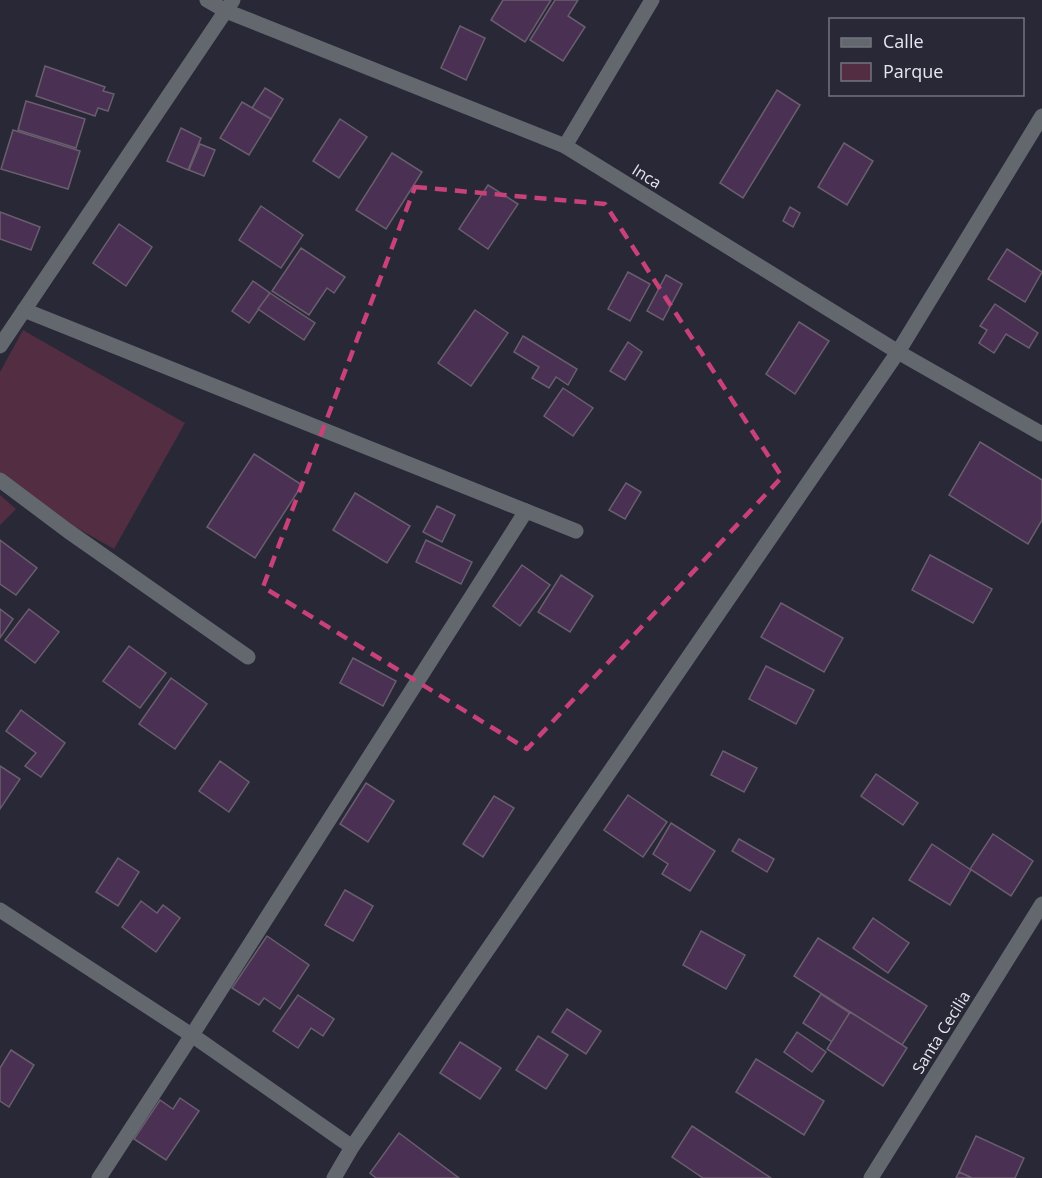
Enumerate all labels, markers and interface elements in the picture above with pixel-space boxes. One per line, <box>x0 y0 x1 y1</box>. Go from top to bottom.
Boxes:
legend <box>829 18 1024 96</box>
text: Calle <box>883 29 924 53</box>
text: Parque <box>883 59 943 83</box>
street label: Inca <box>628 158 666 194</box>
street label: Santa Cecilia <box>907 986 975 1078</box>

